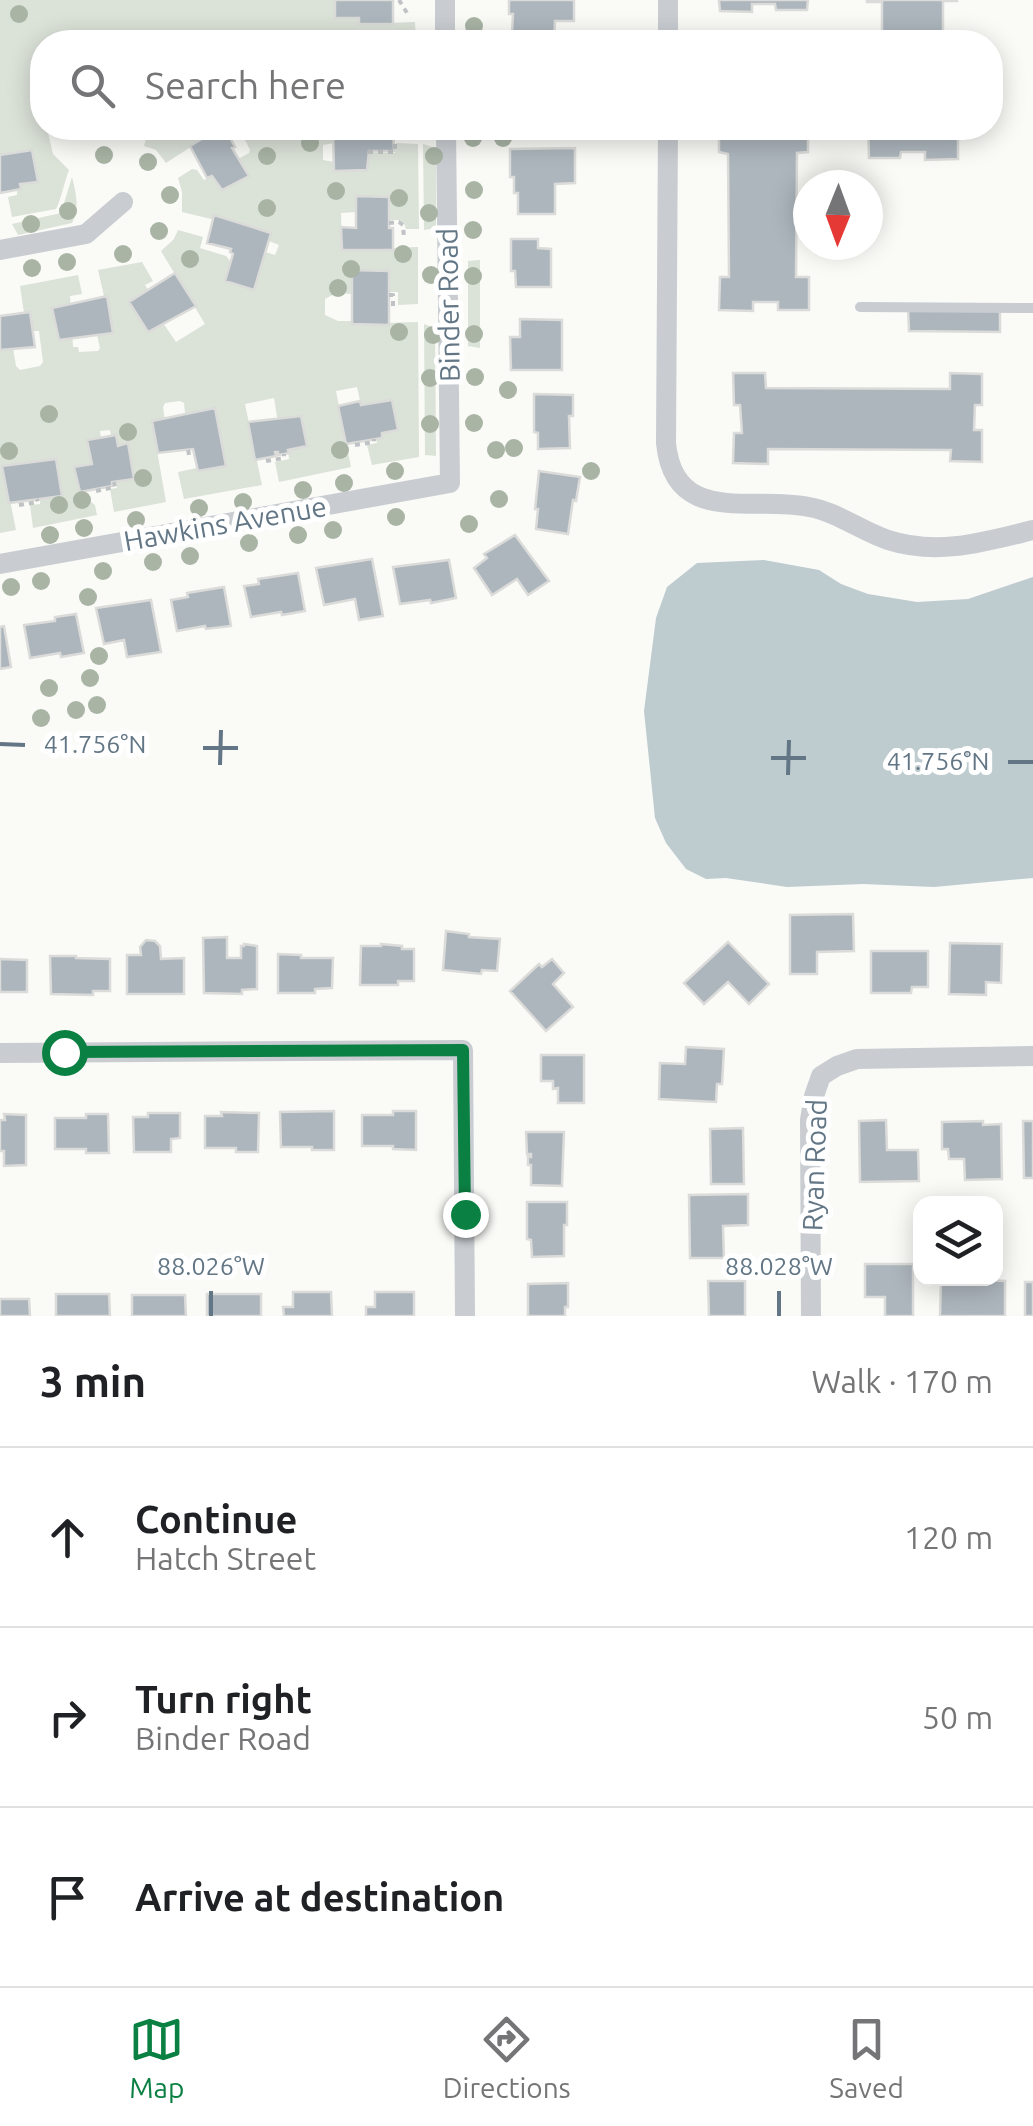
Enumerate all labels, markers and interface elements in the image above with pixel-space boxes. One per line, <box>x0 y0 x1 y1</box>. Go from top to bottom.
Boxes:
search box <box>30 30 1003 140</box>
icon: search <box>65 58 120 113</box>
text: Search here <box>145 64 346 106</box>
north arrow <box>793 170 883 260</box>
street label: Binder Road <box>431 228 465 382</box>
street label: Hawkins Avenue <box>121 490 329 556</box>
text: 41.756°N <box>44 730 146 758</box>
text: 41.756°N <box>887 747 989 775</box>
route start <box>42 1030 88 1076</box>
street label: Ryan Road <box>796 1098 832 1232</box>
route end <box>443 1192 489 1238</box>
map controls <box>913 1196 1003 1286</box>
button: layers <box>913 1196 1003 1286</box>
text: 88.026°W <box>157 1252 265 1280</box>
text: 88.028°W <box>725 1252 833 1280</box>
text: 3 min <box>40 1358 146 1405</box>
text: Walk · 170 m <box>811 1363 993 1399</box>
text: Continue <box>135 1498 297 1540</box>
icon: ahead <box>40 1510 95 1565</box>
text: 120 m <box>904 1519 993 1555</box>
text: Hatch Street <box>135 1540 316 1576</box>
text: Turn right <box>135 1678 312 1720</box>
icon: right <box>40 1690 95 1745</box>
text: 50 m <box>922 1699 993 1735</box>
text: Binder Road <box>135 1720 311 1756</box>
icon: arrive <box>40 1870 95 1925</box>
text: Arrive at destination <box>135 1876 504 1918</box>
tab: Map <box>129 2012 184 2103</box>
tab: Directions <box>443 2012 571 2103</box>
tab: Saved <box>829 2012 904 2103</box>

